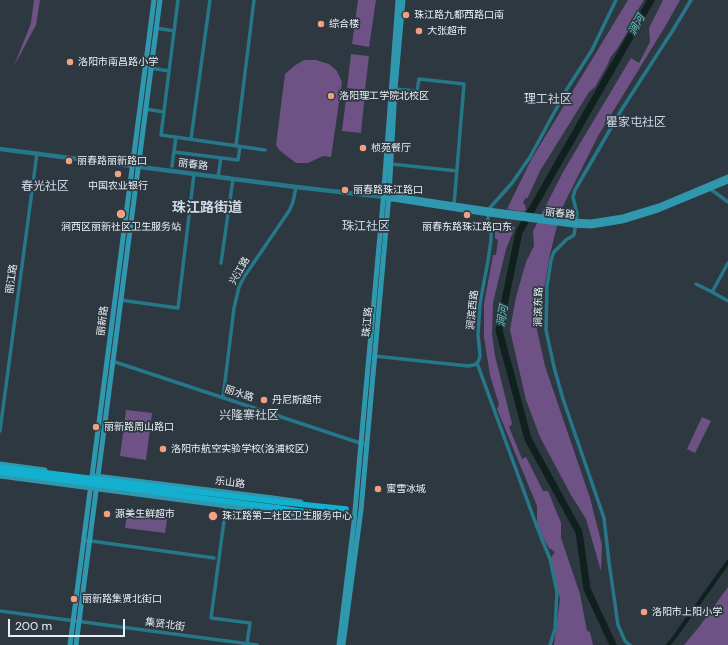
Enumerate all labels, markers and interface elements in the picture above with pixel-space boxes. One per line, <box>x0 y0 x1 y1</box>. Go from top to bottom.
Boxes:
place label: 珠江路九都西路口南 <box>414 9 504 21</box>
marker: 珠江路九都西路口南 <box>401 10 411 20</box>
water label: 涧河 <box>626 12 648 38</box>
place label: 综合楼 <box>329 18 359 30</box>
marker: 综合楼 <box>316 19 326 29</box>
place label: 大张超市 <box>427 25 467 37</box>
marker: 大张超市 <box>414 26 424 36</box>
place label: 洛阳市南昌路小学 <box>78 56 158 68</box>
marker: 洛阳市南昌路小学 <box>65 57 75 67</box>
place label: 洛阳理工学院北校区 <box>339 90 429 102</box>
marker: 洛阳理工学院北校区 <box>326 91 336 101</box>
district label: 理工社区 <box>524 93 572 107</box>
district label: 瞿家屯社区 <box>606 116 666 130</box>
place label: 桢苑餐厅 <box>371 142 411 154</box>
marker: 桢苑餐厅 <box>358 143 368 153</box>
place label: 丽春路丽新路口 <box>77 155 147 167</box>
marker: 丽春路丽新路口 <box>64 156 74 166</box>
street label: 丽春路 <box>177 157 209 173</box>
marker: 中国农业银行 <box>113 169 123 179</box>
district label: 春光社区 <box>21 180 69 194</box>
place label: 中国农业银行 <box>88 180 148 192</box>
place label: 丽春路珠江路口 <box>353 184 423 196</box>
marker: 丽春路珠江路口 <box>340 185 350 195</box>
district label: 珠江路街道 <box>172 200 242 216</box>
street label: 丽春路 <box>544 206 576 222</box>
marker: 涧西区丽新社区卫生服务站 <box>115 208 127 220</box>
marker: 丽春东路珠江路口东 <box>462 210 472 220</box>
district label: 珠江社区 <box>342 220 390 234</box>
place label: 涧西区丽新社区卫生服务站 <box>61 221 181 233</box>
place label: 丽春东路珠江路口东 <box>422 221 512 233</box>
street label: 兴江路 <box>227 255 253 287</box>
street label: 丽江路 <box>4 263 20 295</box>
street label: 涧滨东路 <box>533 287 545 327</box>
street label: 涧滨西路 <box>465 289 481 331</box>
water label: 涧河 <box>495 304 511 328</box>
street label: 丽新路 <box>95 305 111 337</box>
street label: 珠江路 <box>361 307 375 337</box>
street label: 丽水路 <box>223 384 255 404</box>
place label: 丹尼斯超市 <box>272 394 322 406</box>
marker: 丹尼斯超市 <box>259 395 269 405</box>
district label: 兴隆寨社区 <box>219 409 279 423</box>
place label: 丽新路周山路口 <box>104 421 174 433</box>
marker: 丽新路周山路口 <box>91 422 101 432</box>
place label: 洛阳市航空实验学校(洛浦校区) <box>171 443 308 455</box>
marker: 洛阳市航空实验学校(洛浦校区) <box>158 444 168 454</box>
street label: 乐山路 <box>214 475 246 491</box>
place label: 蜜雪冰城 <box>386 483 426 495</box>
marker: 蜜雪冰城 <box>373 484 383 494</box>
place label: 源美生鲜超市 <box>115 508 175 520</box>
marker: 源美生鲜超市 <box>102 509 112 519</box>
marker: 珠江路第二社区卫生服务中心 <box>207 510 219 522</box>
place label: 珠江路第二社区卫生服务中心 <box>222 510 352 522</box>
place label: 丽新路集贤北街口 <box>82 593 162 605</box>
marker: 丽新路集贤北街口 <box>69 594 79 604</box>
place label: 洛阳市上阳小学 <box>652 606 722 618</box>
marker: 洛阳市上阳小学 <box>639 607 649 617</box>
scale bar <box>10 611 127 637</box>
street label: 集贤北街 <box>144 616 186 634</box>
text: 200 m <box>15 618 52 634</box>

